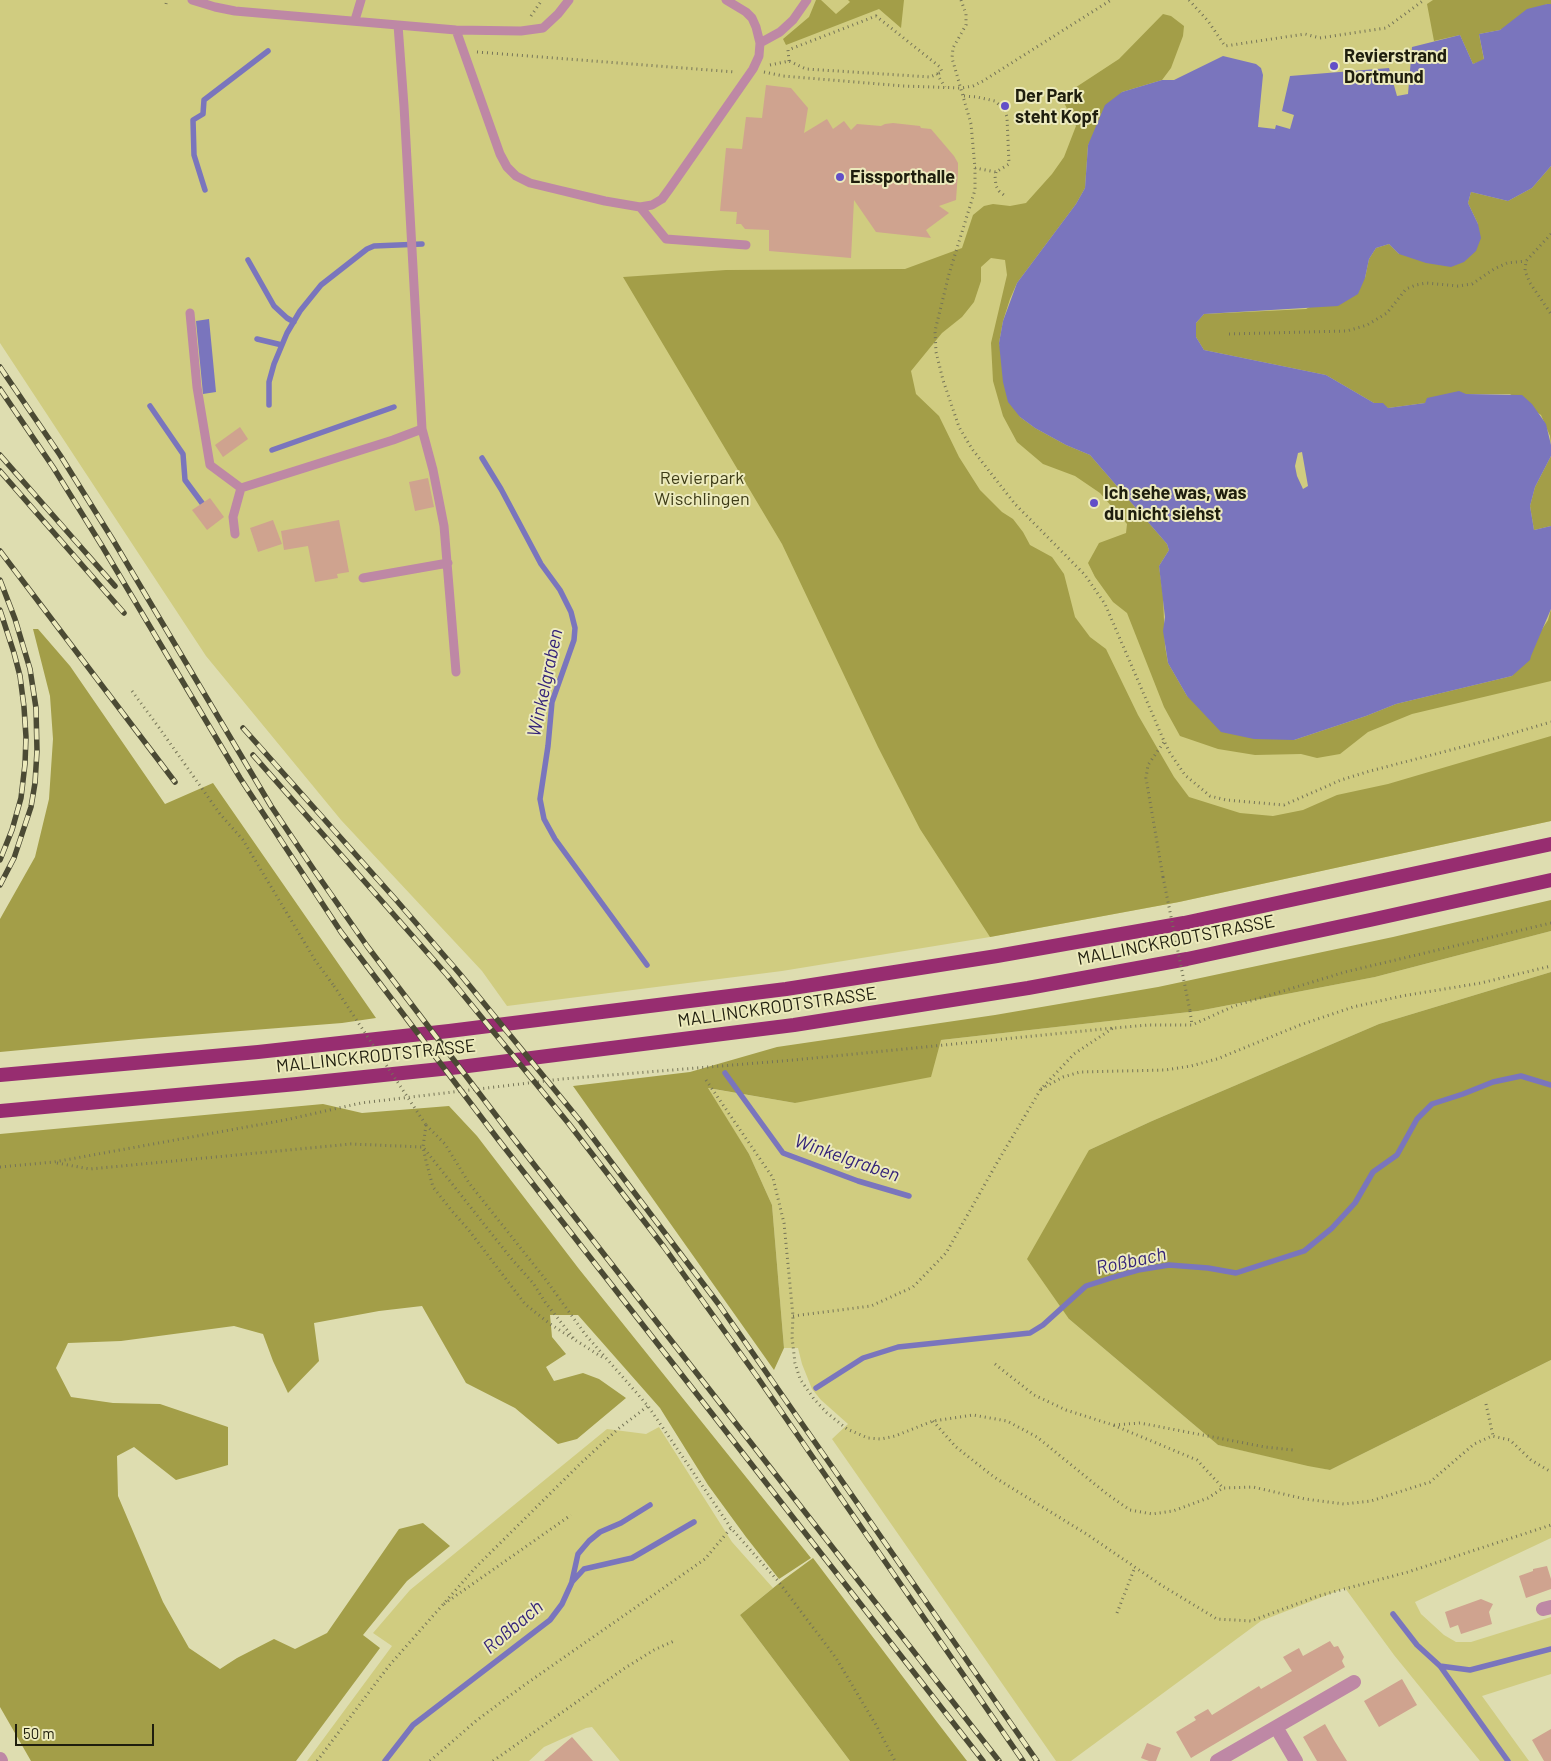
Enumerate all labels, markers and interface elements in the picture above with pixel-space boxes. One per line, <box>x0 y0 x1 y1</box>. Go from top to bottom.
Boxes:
place label: Revierstrand Dortmund <box>1344 45 1447 88</box>
marker: Revierstrand Dortmund <box>1328 60 1340 72</box>
place label: Der Park steht Kopf <box>1015 85 1099 128</box>
marker: Der Park steht Kopf <box>999 100 1011 112</box>
place label: Eissporthalle <box>850 166 955 188</box>
marker: Eissporthalle <box>834 171 846 183</box>
park label: Revierpark Wischlingen <box>654 467 750 509</box>
place label: Ich sehe was, was du nicht siehst <box>1104 482 1247 524</box>
marker: Ich sehe was, was du nicht siehst <box>1088 497 1100 509</box>
water label: Winkelgraben <box>522 627 568 739</box>
street label: MALLINCKRODTSTRASSE <box>1075 910 1277 970</box>
street label: MALLINCKRODTSTRASSE <box>676 982 878 1032</box>
street label: MALLINCKRODTSTRASSE <box>275 1035 477 1077</box>
water label: Winkelgraben <box>791 1129 903 1187</box>
water label: Roßbach <box>1094 1242 1168 1280</box>
water label: Roßbach <box>478 1595 548 1659</box>
scale bar <box>18 1714 156 1746</box>
text: 50 m <box>23 1724 55 1742</box>

